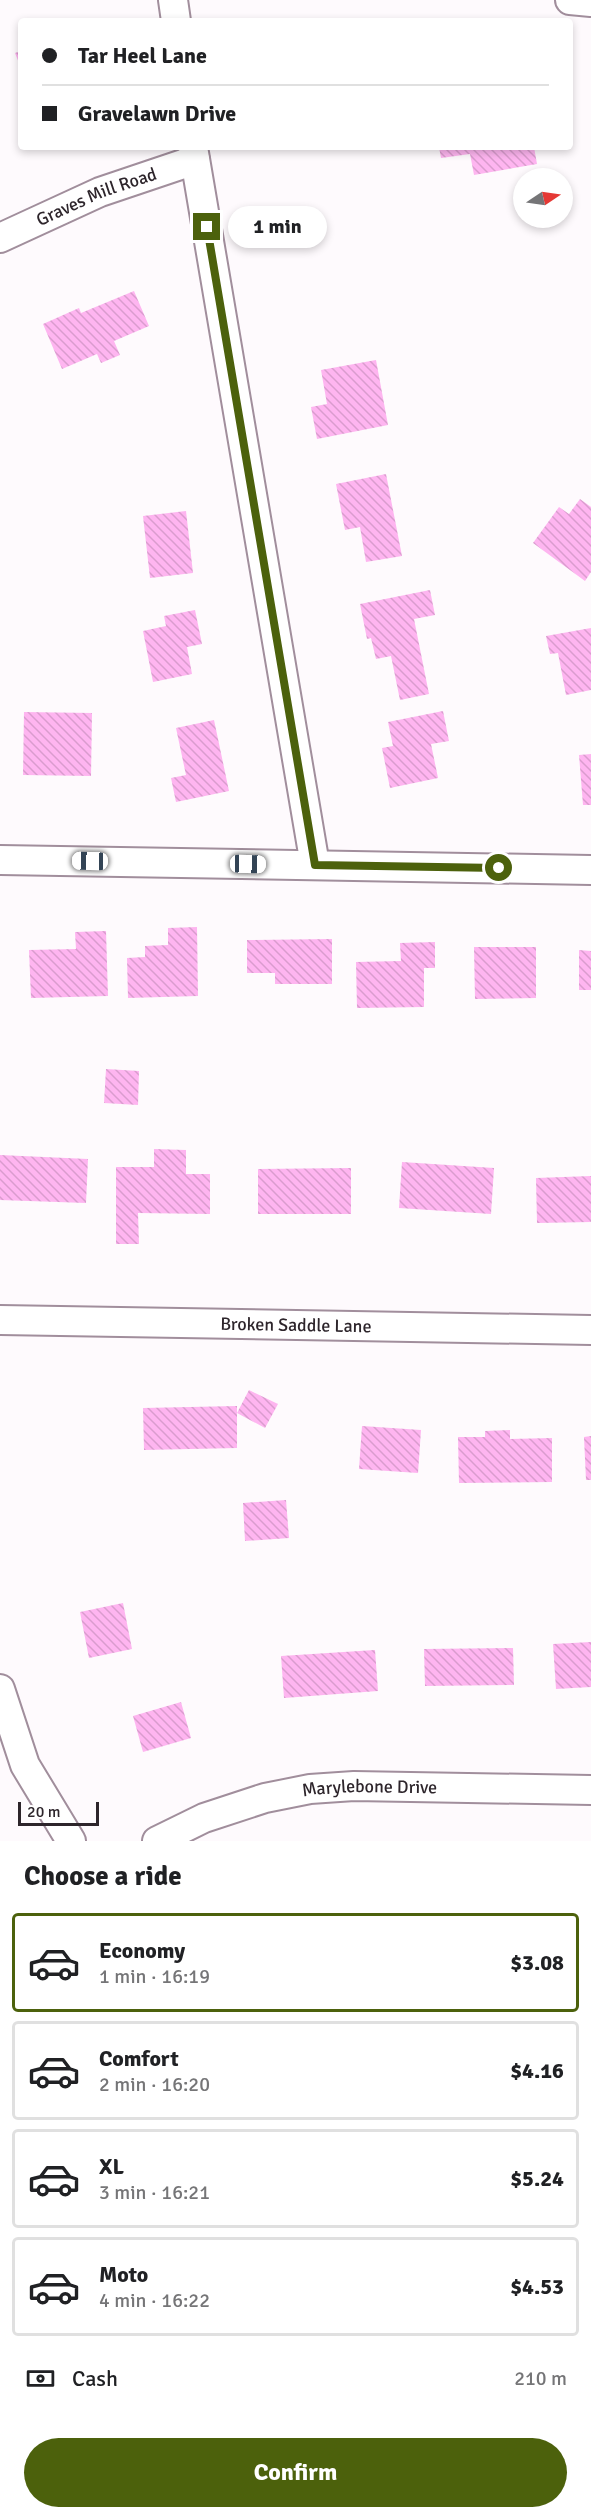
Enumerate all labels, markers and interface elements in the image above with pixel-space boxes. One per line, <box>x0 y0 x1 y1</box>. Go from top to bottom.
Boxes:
text: Tar Heel Lane <box>78 42 207 69</box>
text: Gravelawn Drive <box>78 100 236 127</box>
street label: Graves Mill Road <box>33 163 159 231</box>
north arrow <box>513 168 573 228</box>
map controls <box>513 168 573 228</box>
callout: 1 min <box>228 206 327 248</box>
route end <box>193 213 220 240</box>
text: 1 min <box>253 214 302 239</box>
car <box>72 852 108 870</box>
route start <box>485 854 512 881</box>
car <box>230 855 266 873</box>
street label: Broken Saddle Lane <box>220 1313 372 1337</box>
street label: Marylebone Drive <box>300 1775 437 1801</box>
scale bar <box>18 1799 99 1826</box>
text: 20 m <box>27 1802 61 1822</box>
text: Choose a ride <box>24 1860 182 1893</box>
icon: car <box>27 1936 81 1990</box>
text: Economy <box>99 1937 185 1964</box>
text: $3.08 <box>510 1949 564 1976</box>
text: 1 min · 16:19 <box>99 1964 210 1989</box>
icon: car <box>27 2044 81 2098</box>
text: Comfort <box>99 2045 179 2072</box>
text: $4.16 <box>510 2057 564 2084</box>
text: 2 min · 16:20 <box>99 2072 210 2097</box>
icon: car <box>27 2152 81 2206</box>
text: XL <box>99 2153 124 2180</box>
text: $5.24 <box>510 2165 564 2192</box>
text: 3 min · 16:21 <box>99 2180 210 2205</box>
icon: car <box>27 2260 81 2314</box>
text: Moto <box>99 2261 148 2288</box>
text: $4.53 <box>510 2273 564 2300</box>
text: 4 min · 16:22 <box>99 2288 210 2313</box>
icon: cash <box>24 2362 57 2395</box>
text: Cash <box>72 2365 118 2392</box>
text: 210 m <box>514 2366 567 2391</box>
button: Confirm <box>24 2438 567 2507</box>

